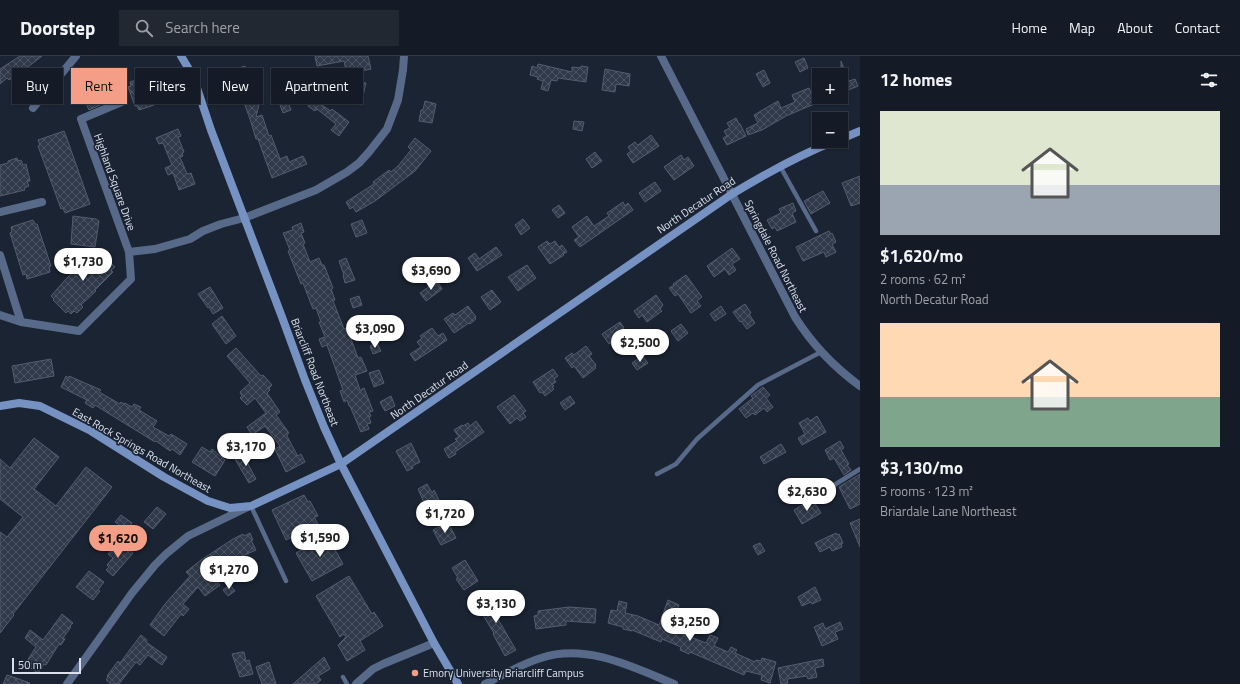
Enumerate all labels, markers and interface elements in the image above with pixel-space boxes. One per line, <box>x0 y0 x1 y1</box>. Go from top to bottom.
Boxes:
search box <box>119 10 399 46</box>
text: Doorstep <box>20 13 95 42</box>
text: Search here <box>165 16 240 39</box>
icon: search <box>133 17 155 39</box>
text: Home <box>1012 17 1047 38</box>
text: Map <box>1069 17 1095 38</box>
text: About <box>1117 17 1153 38</box>
text: Contact <box>1175 17 1220 38</box>
text: 12 homes <box>880 67 952 93</box>
chip: Buy <box>12 68 63 104</box>
chip: Rent <box>71 68 127 104</box>
chip: Filters <box>135 68 200 104</box>
chip: New <box>208 68 263 104</box>
chip: Apartment <box>271 68 363 104</box>
map controls <box>812 68 848 148</box>
button: + <box>812 68 848 104</box>
icon: filters <box>1198 69 1220 91</box>
button: − <box>812 112 848 148</box>
street label: Highland Square Drive <box>90 131 140 233</box>
icon: home <box>1014 137 1086 209</box>
street label: North Decatur Road <box>653 173 739 237</box>
street label: Springdale Road Northeast <box>741 197 811 315</box>
text: $1,620/mo <box>880 243 963 269</box>
pin: $1,730 <box>50 248 116 282</box>
text: $1,730 <box>63 251 103 271</box>
pin: $3,690 <box>398 257 464 291</box>
text: $3,690 <box>411 260 451 280</box>
text: 2 rooms · 62 m² <box>880 269 966 289</box>
text: North Decatur Road <box>880 289 989 309</box>
pin: $3,090 <box>342 315 408 349</box>
street label: Briarcliff Road Northeast <box>287 316 343 429</box>
text: $3,090 <box>355 318 395 338</box>
pin: $2,500 <box>607 329 673 363</box>
text: $2,500 <box>620 332 660 352</box>
icon: home <box>1014 349 1086 421</box>
street label: North Decatur Road <box>387 357 471 423</box>
street label: East Rock Springs Road Northeast <box>70 404 215 497</box>
pin: $3,170 <box>213 433 279 467</box>
text: $3,170 <box>226 436 266 456</box>
text: $3,130/mo <box>880 455 963 481</box>
pin: $2,630 <box>774 478 840 512</box>
text: $2,630 <box>787 481 827 501</box>
text: 5 rooms · 123 m² <box>880 481 973 501</box>
pin: $1,720 <box>412 500 478 534</box>
text: Briardale Lane Northeast <box>880 501 1016 521</box>
text: $1,720 <box>425 503 465 523</box>
pin: $1,590 <box>287 524 353 558</box>
pin: $1,620 <box>85 525 151 559</box>
text: $1,590 <box>300 527 340 547</box>
text: $1,620 <box>98 528 138 548</box>
pin: $1,270 <box>196 556 262 590</box>
text: $1,270 <box>209 559 249 579</box>
pin: $3,130 <box>463 590 529 624</box>
text: $3,130 <box>476 593 516 613</box>
pin: $3,250 <box>657 608 723 642</box>
text: $3,250 <box>670 611 710 631</box>
scale bar <box>12 656 81 675</box>
text: 50 m <box>18 657 42 673</box>
place label: Emory University Briarcliff Campus <box>423 665 584 681</box>
marker: Emory University Briarcliff Campus <box>410 668 420 678</box>

